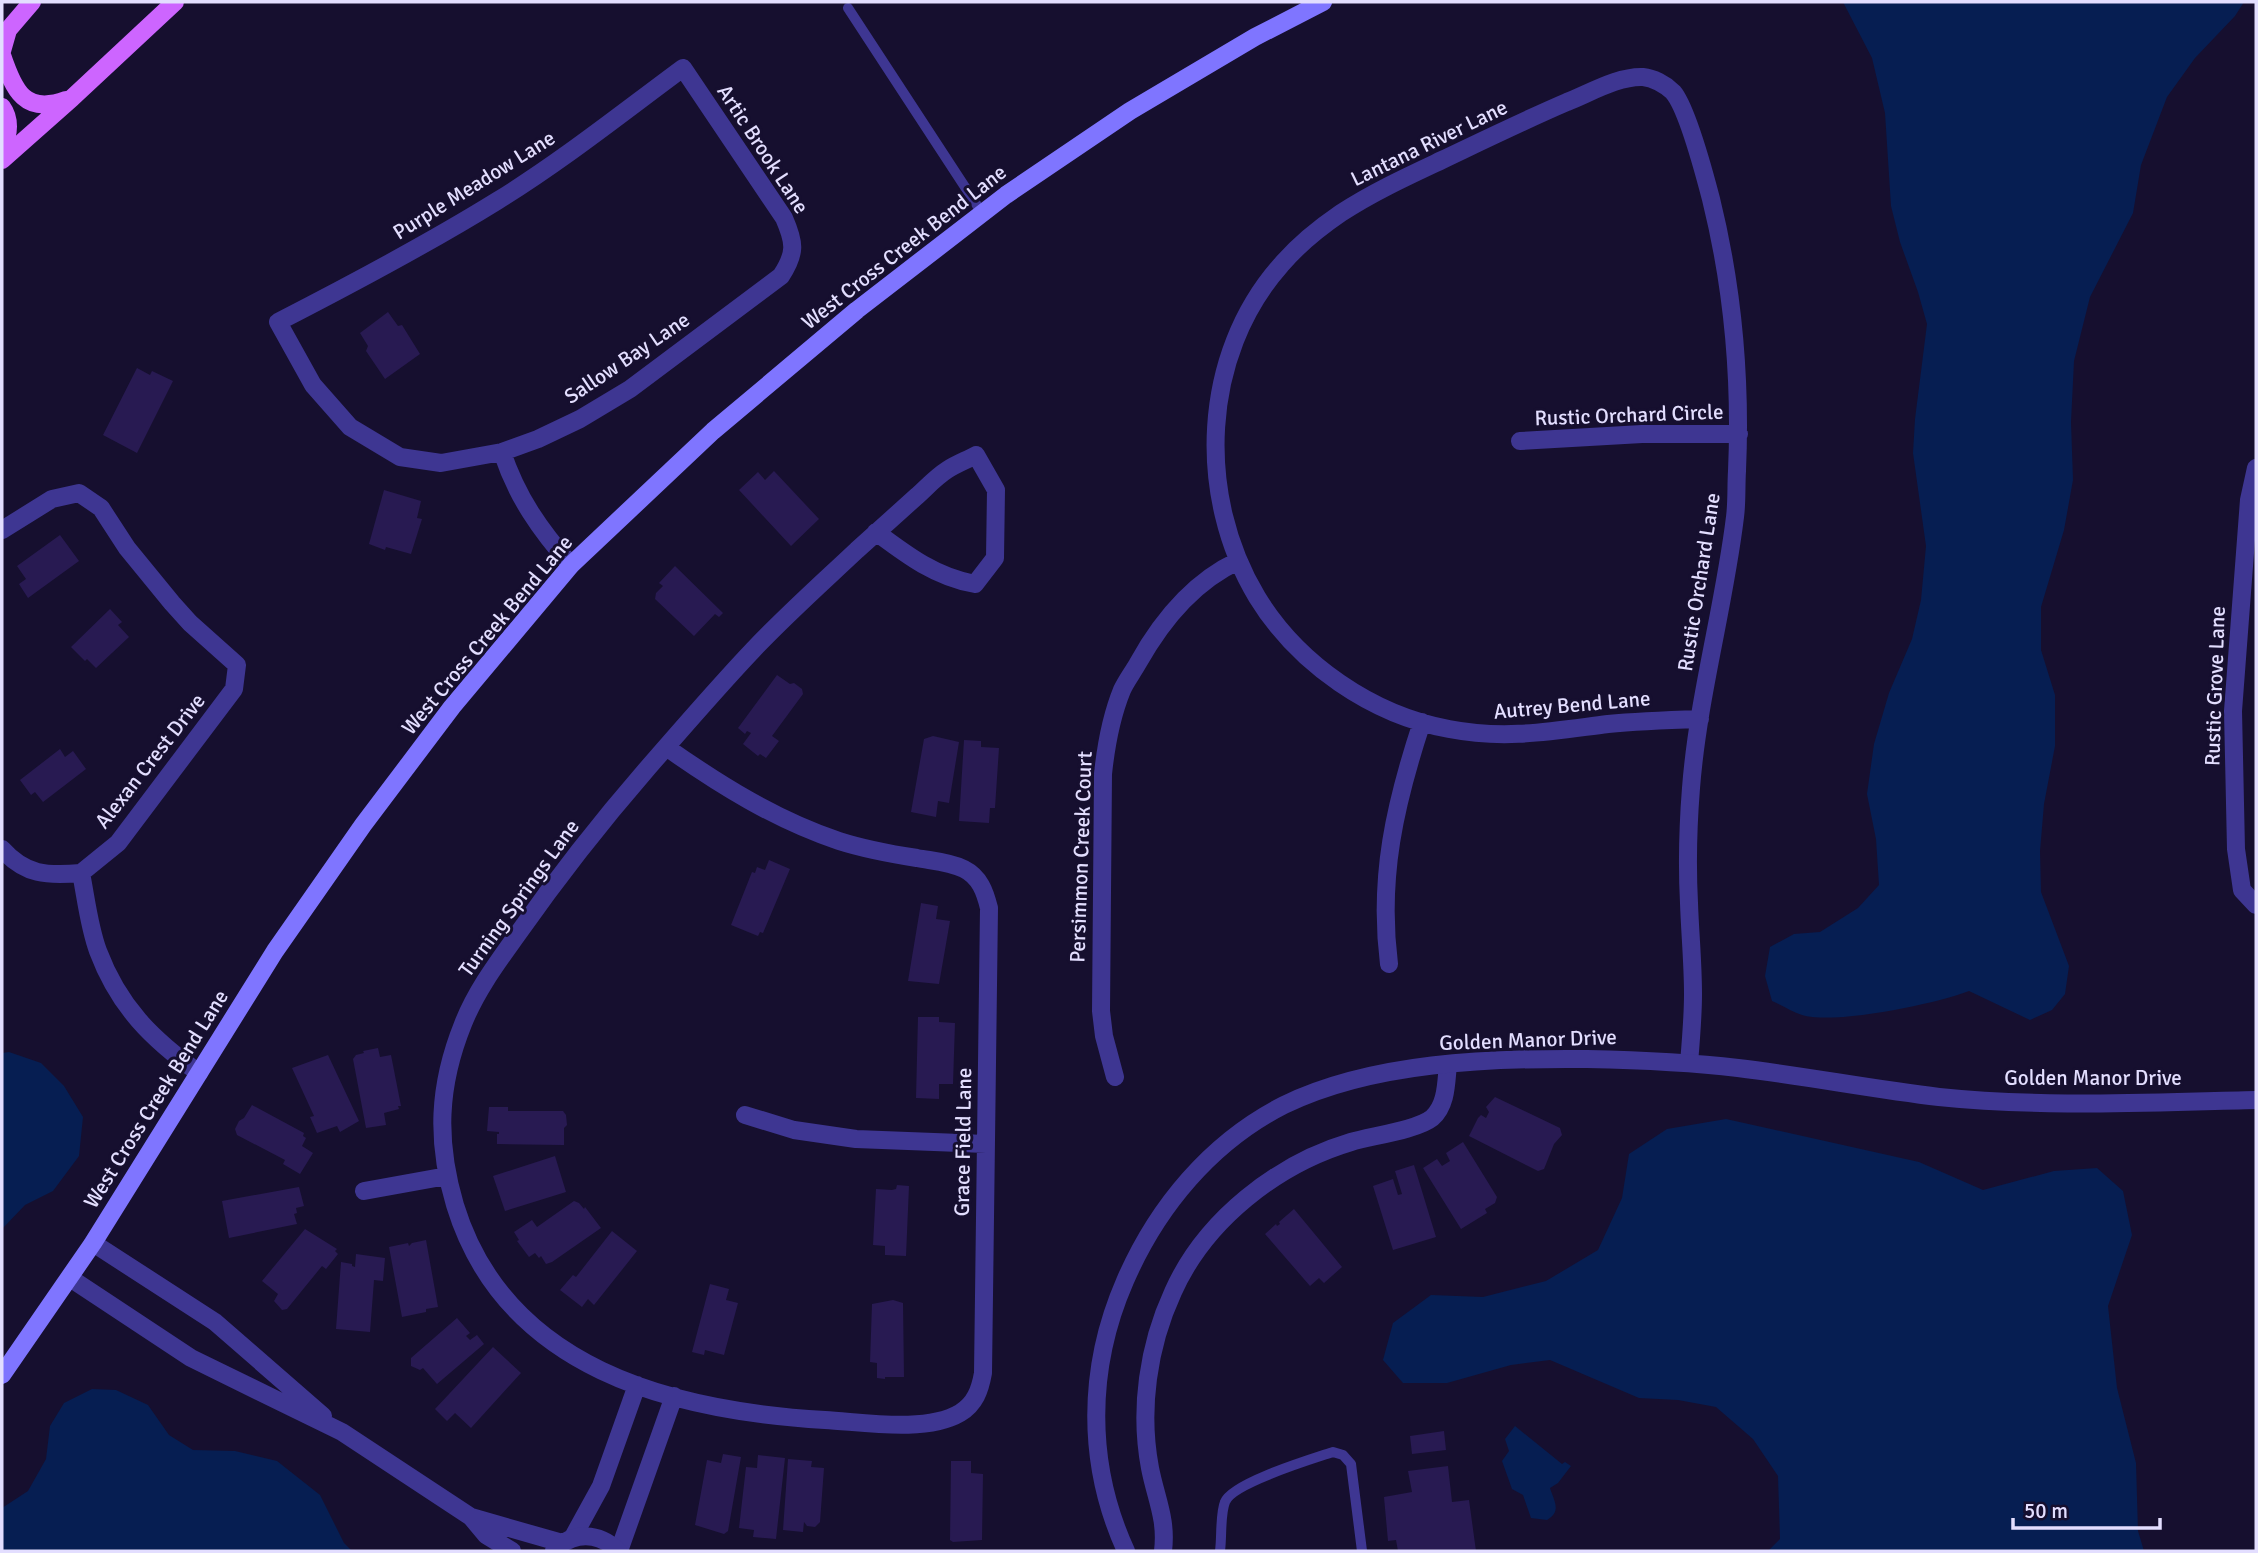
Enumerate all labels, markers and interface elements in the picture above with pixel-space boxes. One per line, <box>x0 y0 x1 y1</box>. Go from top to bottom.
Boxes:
street label: Artic Brook Lane <box>712 80 814 218</box>
street label: Lantana River Lane <box>1346 94 1512 192</box>
street label: Purple Meadow Lane <box>388 125 560 245</box>
street label: West Cross Creek Bend Lane <box>796 159 1012 335</box>
street label: Sallow Bay Lane <box>559 307 695 409</box>
street label: Rustic Orchard Circle <box>1534 399 1724 431</box>
street label: Rustic Orchard Lane <box>1672 491 1726 673</box>
street label: West Cross Creek Bend Lane <box>396 530 578 740</box>
street label: Rustic Grove Lane <box>2199 606 2231 766</box>
street label: Autrey Bend Lane <box>1493 685 1651 725</box>
street label: Alexan Crest Drive <box>89 688 211 834</box>
street label: Persimmon Creek Court <box>1064 751 1098 963</box>
street label: Turning Springs Lane <box>453 814 585 982</box>
street label: West Cross Creek Bend Lane <box>78 985 234 1213</box>
street label: Golden Manor Drive <box>1439 1024 1617 1056</box>
street label: Golden Manor Drive <box>2004 1065 2182 1091</box>
street label: Grace Field Lane <box>949 1067 977 1217</box>
scale bar <box>2013 1486 2160 1530</box>
text: 50 m <box>2024 1498 2068 1524</box>

